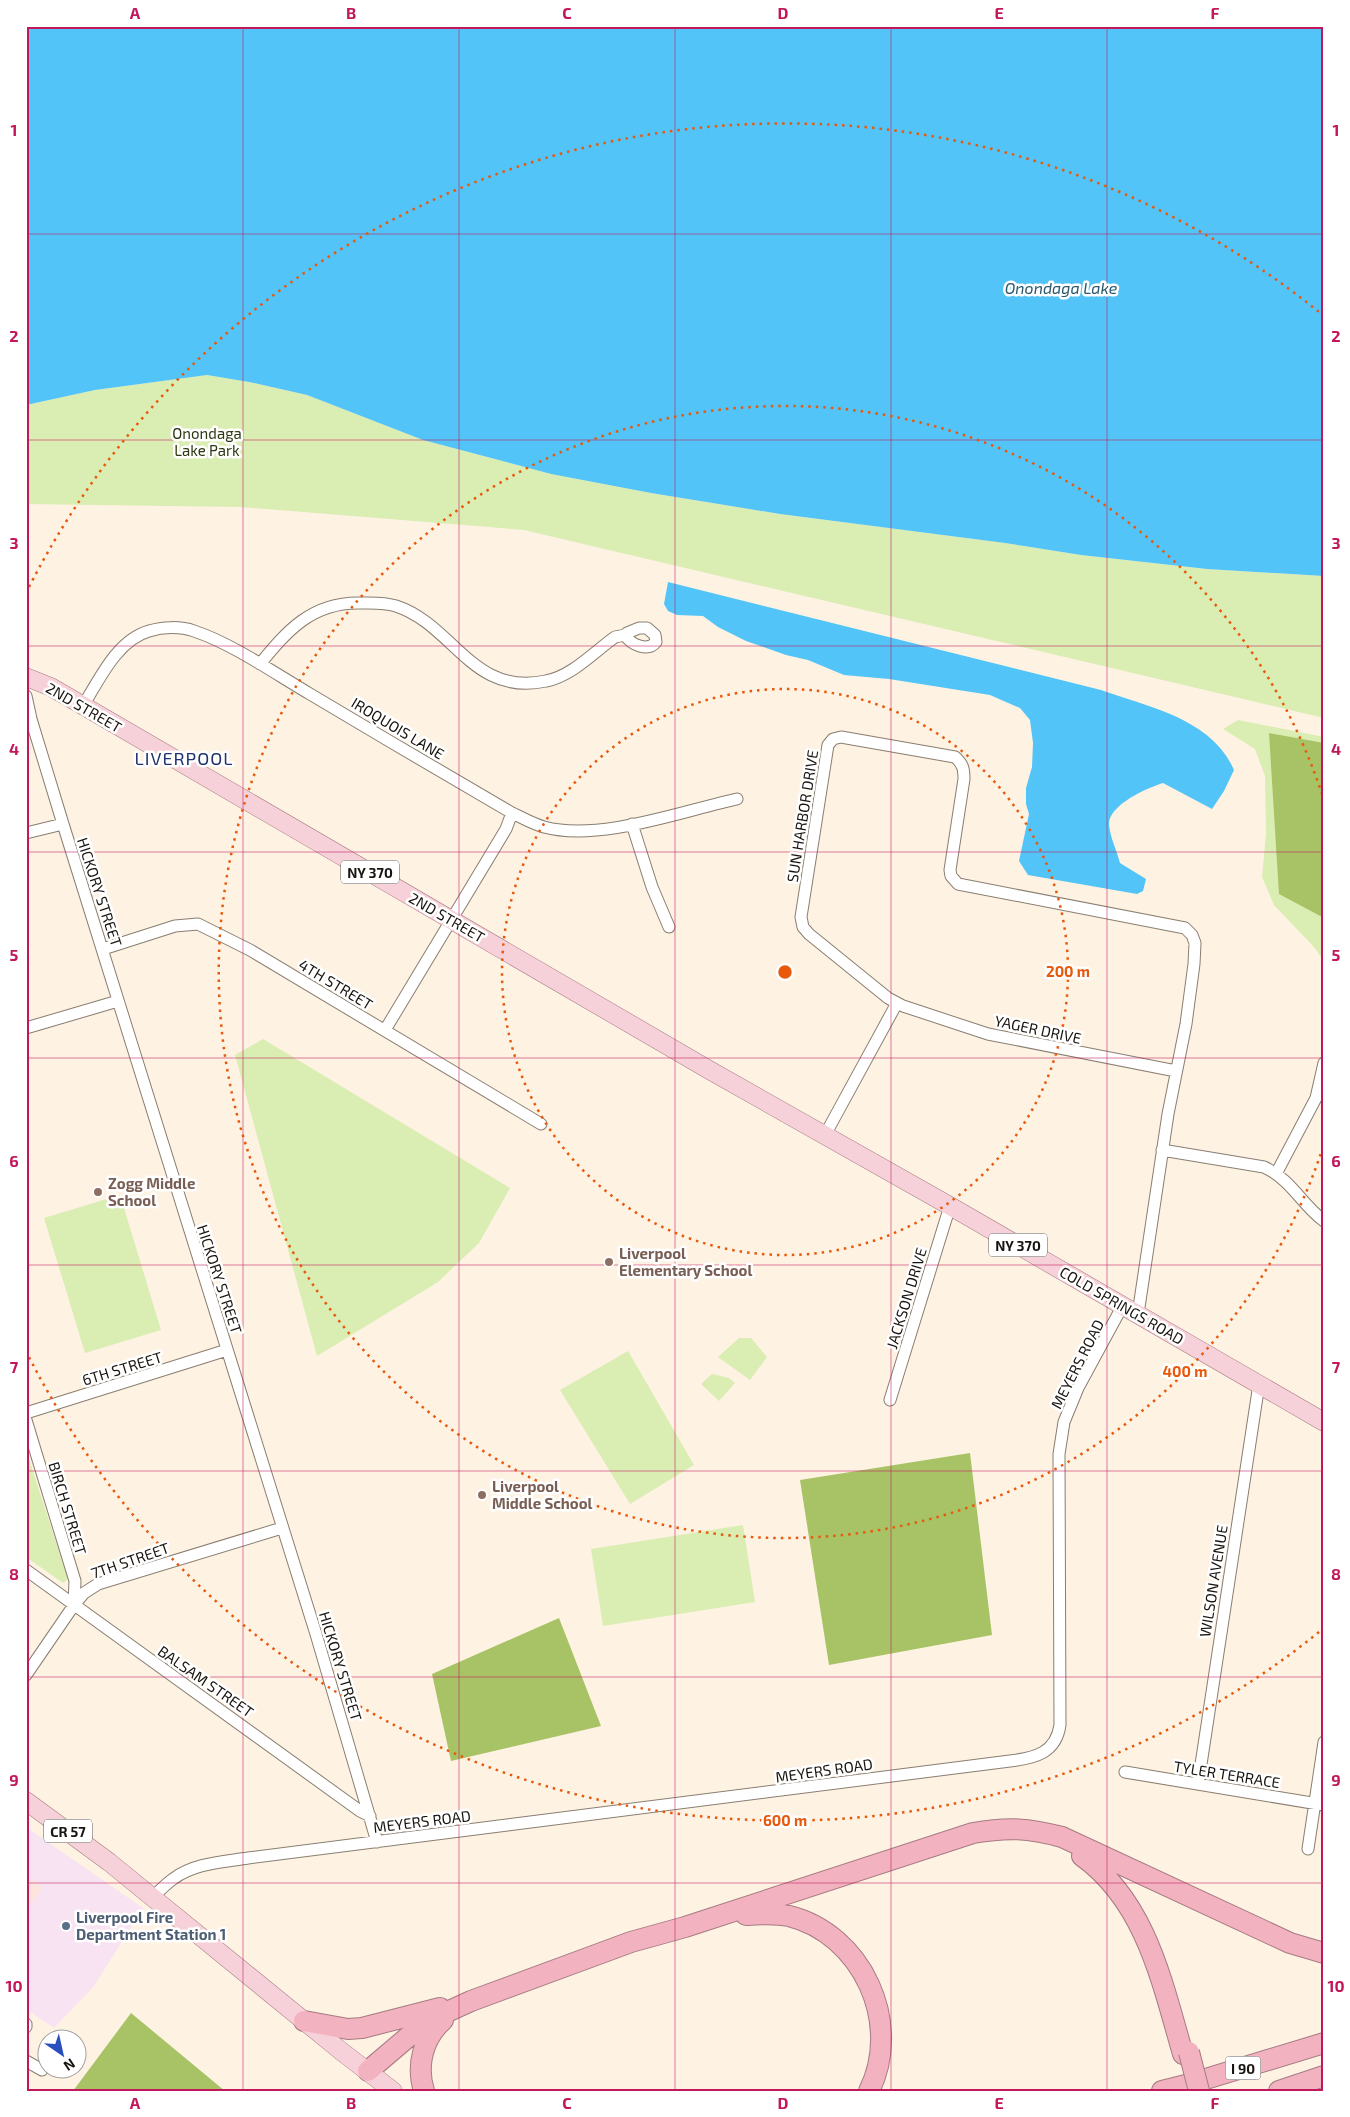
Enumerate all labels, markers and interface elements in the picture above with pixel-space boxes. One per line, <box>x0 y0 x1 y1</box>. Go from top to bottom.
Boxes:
text: A <box>130 3 141 22</box>
text: B <box>346 3 356 22</box>
text: C <box>562 3 572 22</box>
text: D <box>778 3 789 22</box>
text: E <box>994 3 1004 22</box>
text: F <box>1211 3 1220 22</box>
text: 1 <box>11 120 17 139</box>
text: 1 <box>1333 120 1339 139</box>
water label: Onondaga Lake <box>1005 278 1118 297</box>
text: 2 <box>9 326 19 345</box>
text: 2 <box>1331 326 1341 345</box>
park label: Onondaga Lake Park <box>172 424 242 459</box>
text: 3 <box>9 533 19 552</box>
text: 3 <box>1331 533 1341 552</box>
street label: 2ND STREET <box>43 678 125 736</box>
street label: IROQUOIS LANE <box>348 693 448 764</box>
text: 4 <box>9 739 19 758</box>
text: 4 <box>1331 739 1341 758</box>
district label: LIVERPOOL <box>134 747 234 769</box>
street label: SUN HARBOR DRIVE <box>783 749 821 883</box>
street label: HICKORY STREET <box>74 835 126 949</box>
road number: NY 370 <box>341 860 399 884</box>
street label: 2ND STREET <box>406 888 488 946</box>
text: 5 <box>10 945 19 964</box>
text: 5 <box>1332 945 1341 964</box>
street label: 4TH STREET <box>296 955 376 1013</box>
text: 200 m <box>1046 962 1090 980</box>
centre of rings <box>776 963 794 981</box>
street label: YAGER DRIVE <box>993 1011 1083 1047</box>
text: 6 <box>9 1151 19 1170</box>
text: 6 <box>1331 1151 1341 1170</box>
place label: Zogg Middle School <box>108 1174 195 1209</box>
marker: Zogg Middle School <box>92 1186 104 1198</box>
street label: HICKORY STREET <box>194 1222 246 1336</box>
road number: NY 370 <box>989 1234 1047 1256</box>
place label: Liverpool Elementary School <box>619 1244 752 1280</box>
street label: JACKSON DRIVE <box>882 1245 930 1351</box>
marker: Liverpool Elementary School <box>603 1256 615 1268</box>
street label: COLD SPRINGS ROAD <box>1057 1262 1187 1348</box>
street label: MEYERS ROAD <box>1047 1316 1107 1412</box>
street label: 6TH STREET <box>80 1347 164 1389</box>
text: 7 <box>10 1357 19 1376</box>
text: 7 <box>1332 1357 1341 1376</box>
text: 400 m <box>1163 1362 1207 1380</box>
street label: BIRCH STREET <box>45 1459 91 1557</box>
place label: Liverpool Middle School <box>492 1477 593 1512</box>
marker: Liverpool Middle School <box>476 1489 488 1501</box>
street label: WILSON AVENUE <box>1195 1524 1231 1638</box>
street label: 7TH STREET <box>88 1538 172 1582</box>
text: 8 <box>9 1564 19 1583</box>
text: 8 <box>1331 1564 1341 1583</box>
street label: HICKORY STREET <box>316 1609 366 1723</box>
street label: BALSAM STREET <box>155 1641 257 1721</box>
street label: MEYERS ROAD <box>774 1754 874 1786</box>
street label: TYLER TERRACE <box>1172 1757 1282 1791</box>
text: 9 <box>9 1770 19 1789</box>
text: 9 <box>1331 1770 1341 1789</box>
street label: MEYERS ROAD <box>372 1806 472 1836</box>
text: 600 m <box>763 1811 807 1829</box>
road number: CR 57 <box>44 1820 92 1842</box>
place label: Liverpool Fire Department Station 1 <box>76 1908 226 1943</box>
marker: Liverpool Fire Department Station 1 <box>60 1920 72 1932</box>
text: 10 <box>5 1976 23 1995</box>
text: 10 <box>1327 1976 1345 1995</box>
north arrow <box>38 2030 88 2080</box>
text: N <box>61 2055 78 2075</box>
road number: I 90 <box>1226 2056 1260 2080</box>
text: A <box>130 2093 141 2112</box>
text: B <box>346 2093 356 2112</box>
text: C <box>562 2093 572 2112</box>
text: D <box>778 2093 789 2112</box>
text: E <box>994 2093 1004 2112</box>
text: F <box>1211 2093 1220 2112</box>

